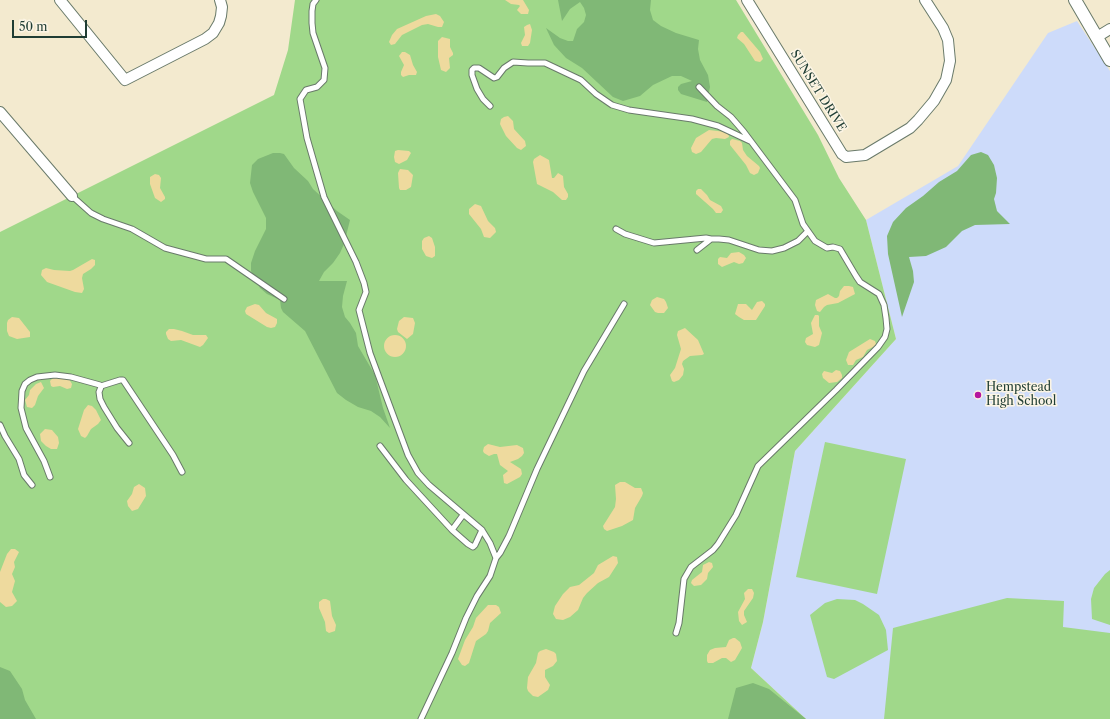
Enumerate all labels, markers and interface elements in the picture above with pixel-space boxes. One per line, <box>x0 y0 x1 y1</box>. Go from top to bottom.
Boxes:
scale bar <box>14 12 89 38</box>
text: 50 m <box>19 19 48 34</box>
street label: SUNSET DRIVE <box>787 47 849 135</box>
place label: Hempstead High School <box>986 381 1056 409</box>
marker: Hempstead High School <box>973 390 983 400</box>

